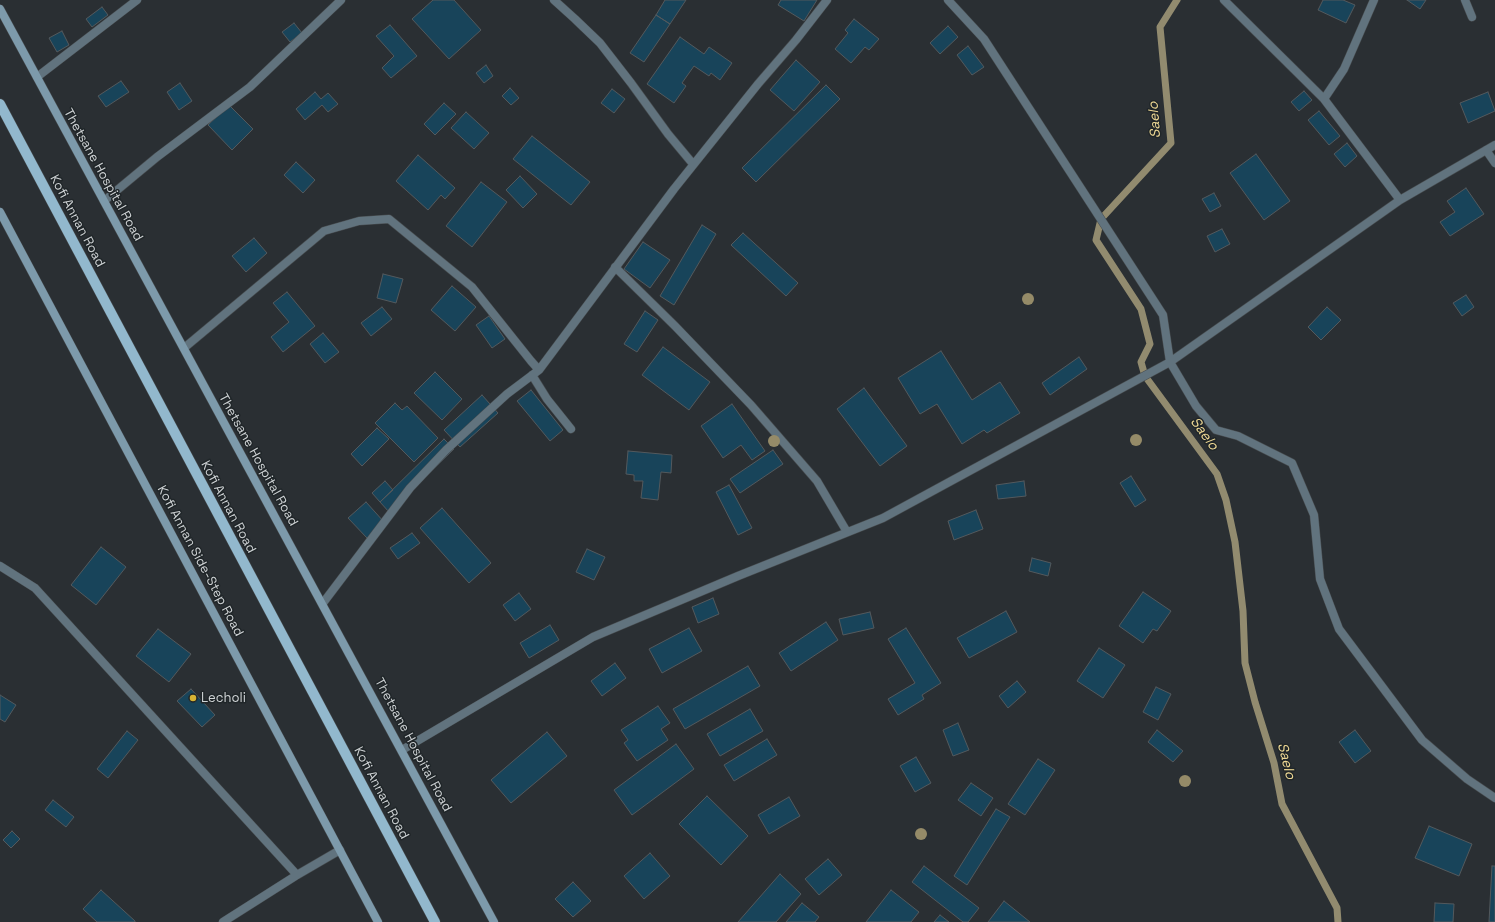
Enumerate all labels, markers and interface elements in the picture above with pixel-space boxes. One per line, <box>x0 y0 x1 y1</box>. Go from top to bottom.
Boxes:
water label: Saelo <box>1145 101 1165 139</box>
street label: Thetsane Hospital Road <box>60 106 146 244</box>
street label: Kofi Annan Road <box>46 172 108 270</box>
street label: Thetsane Hospital Road <box>215 391 301 529</box>
water label: Saelo <box>1186 414 1222 454</box>
street label: Kofi Annan Road <box>197 458 259 556</box>
street label: Kofi Annan Side-Step Road <box>154 483 246 639</box>
street label: Thetsane Hospital Road <box>371 675 455 815</box>
place label: Lecholi <box>201 690 246 706</box>
marker: Lecholi <box>188 693 198 703</box>
water label: Saelo <box>1273 741 1299 781</box>
street label: Kofi Annan Road <box>350 744 412 842</box>

